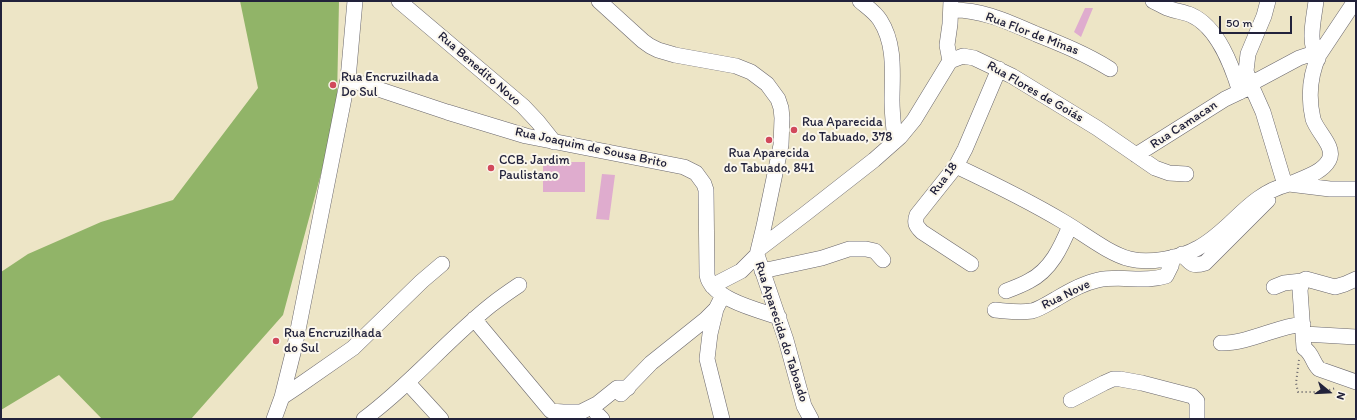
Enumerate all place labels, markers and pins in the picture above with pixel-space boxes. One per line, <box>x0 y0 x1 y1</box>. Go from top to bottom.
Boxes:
place label: Rua Encruzilhada Do Sul <box>341 70 439 101</box>
marker: Rua Encruzilhada Do Sul <box>328 80 338 90</box>
place label: Rua Aparecida do Tabuado, 378 <box>802 115 892 146</box>
marker: Rua Aparecida do Tabuado, 378 <box>789 125 799 135</box>
marker: Rua Aparecida do Tabuado, 841 <box>764 135 774 145</box>
place label: Rua Aparecida do Tabuado, 841 <box>724 146 814 177</box>
place label: CCB. Jardim Paulistano <box>499 153 570 184</box>
marker: CCB. Jardim Paulistano <box>486 163 496 173</box>
place label: Rua Encruzilhada do Sul <box>284 326 382 357</box>
marker: Rua Encruzilhada do Sul <box>271 336 281 346</box>

